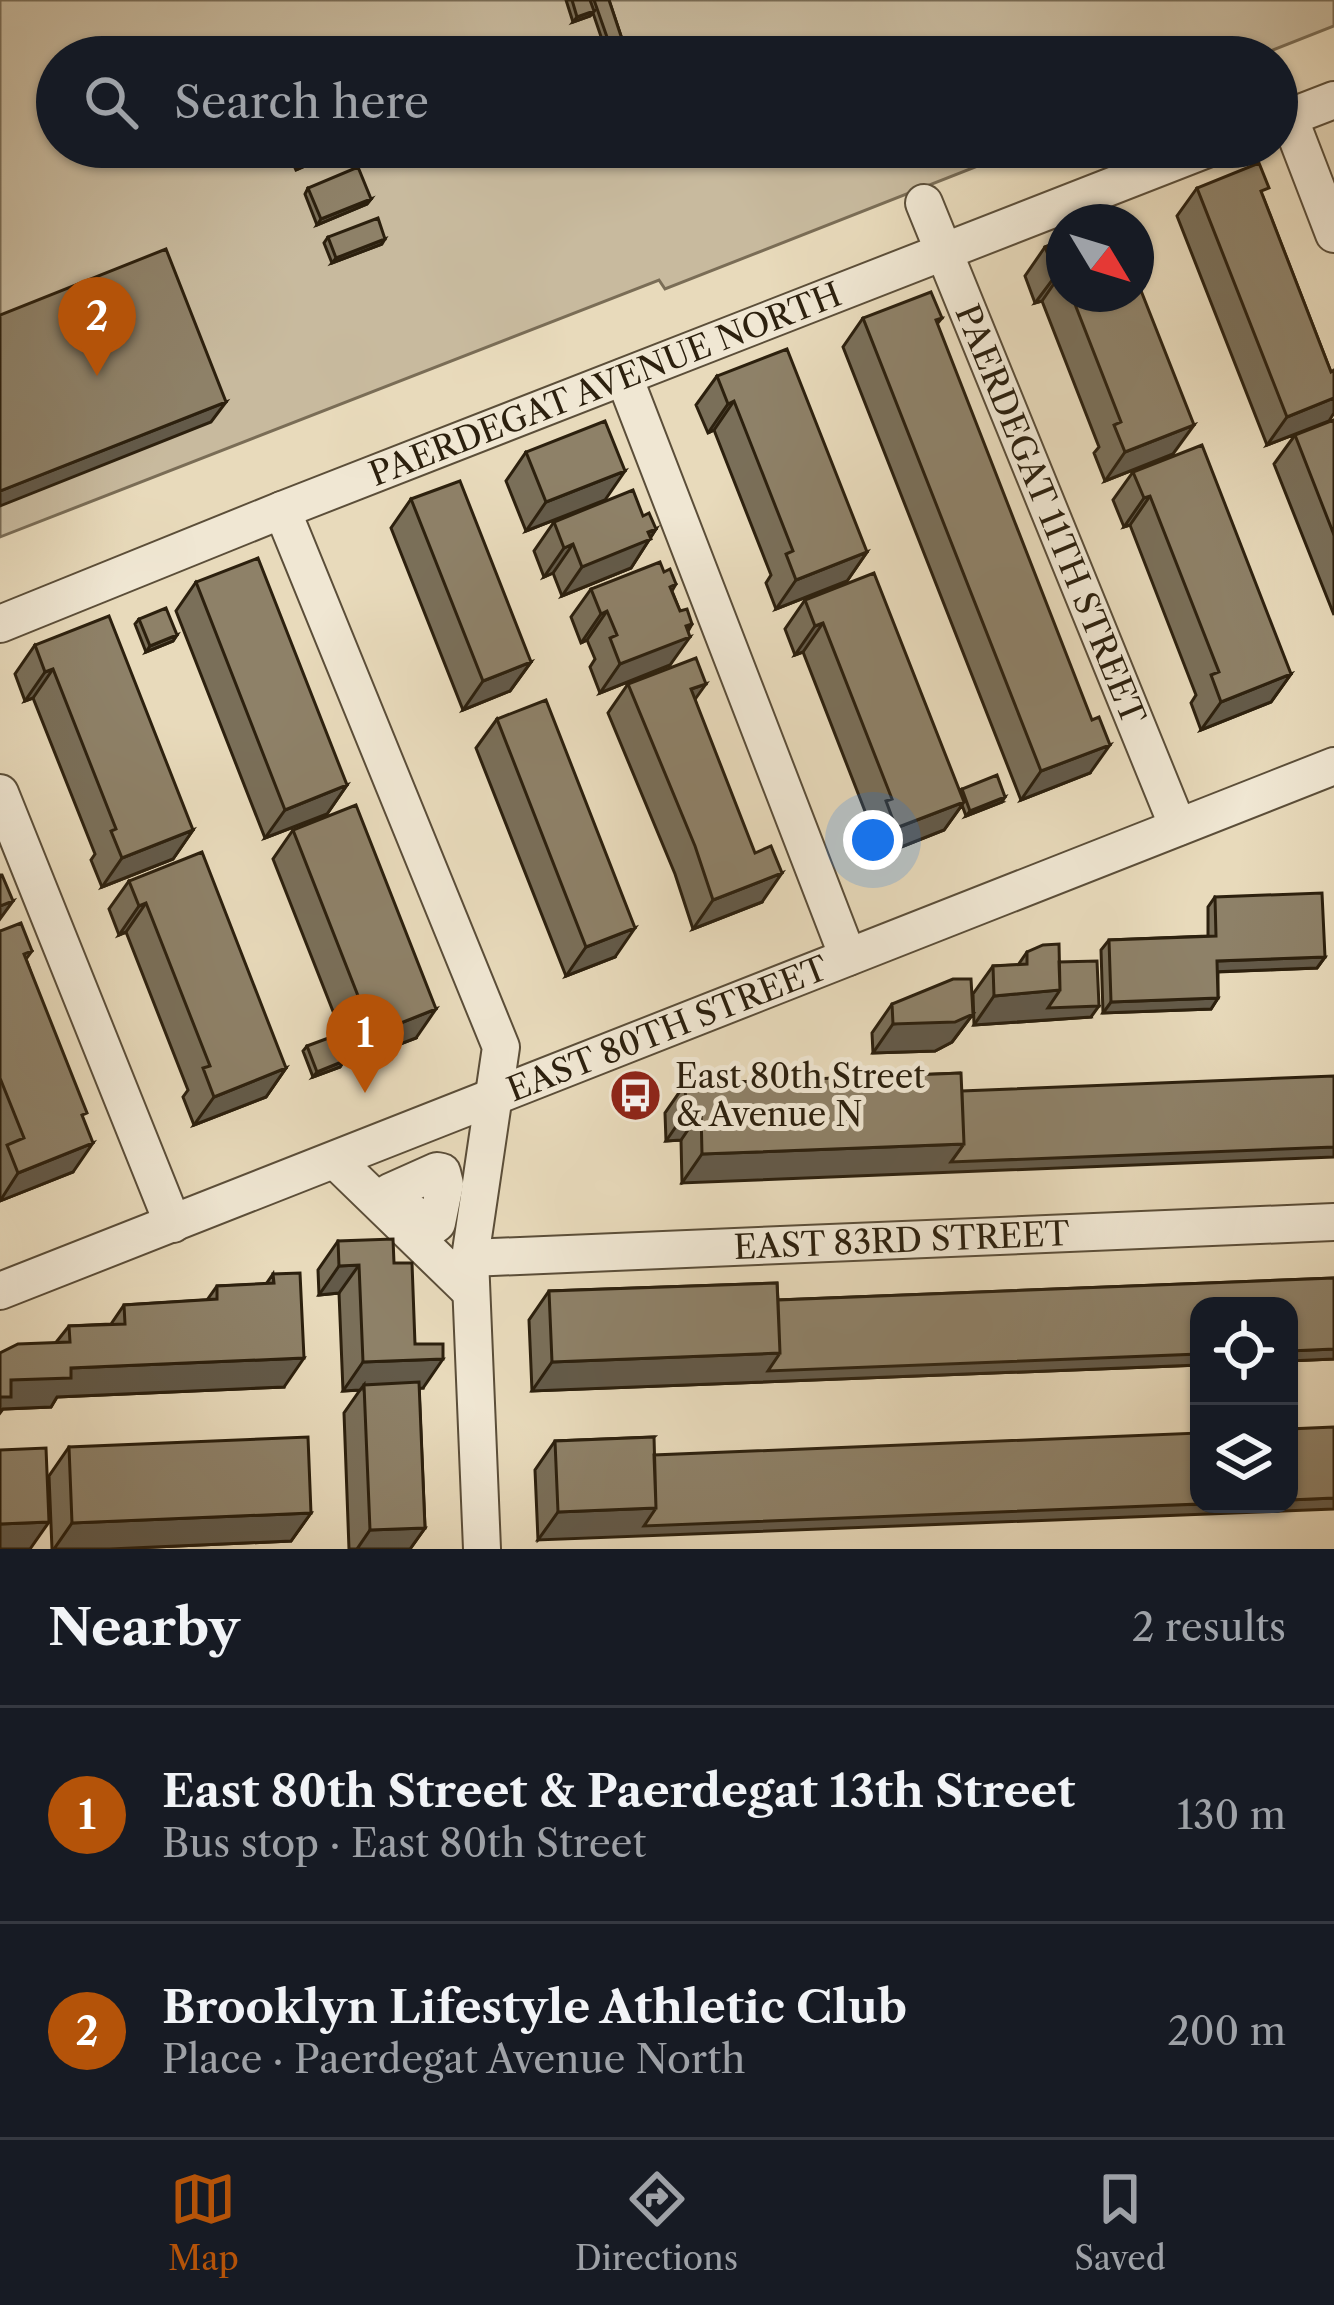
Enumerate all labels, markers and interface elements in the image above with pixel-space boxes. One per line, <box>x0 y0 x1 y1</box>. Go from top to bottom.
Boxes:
search box <box>36 36 1298 168</box>
icon: search <box>78 69 144 135</box>
text: Search here <box>174 74 429 130</box>
north arrow <box>1046 204 1154 312</box>
street label: PAERDEGAT AVENUE NORTH <box>363 274 847 495</box>
pin: 2 <box>58 277 136 376</box>
street label: PAERDEGAT 11TH STREET <box>946 298 1154 731</box>
your location <box>843 810 903 870</box>
street label: EAST 80TH STREET <box>501 947 834 1110</box>
pin: 1 <box>326 994 404 1093</box>
place label: East 80th Street & Avenue N <box>675 1056 925 1135</box>
bus stop icon: East 80th Street & Avenue N <box>608 1067 664 1123</box>
street label: EAST 83RD STREET <box>733 1213 1071 1268</box>
map controls <box>1190 1297 1298 1513</box>
button: locate <box>1190 1297 1298 1405</box>
button: layers <box>1190 1405 1298 1513</box>
text: Nearby <box>48 1596 240 1658</box>
text: 2 results <box>1132 1603 1286 1651</box>
text: East 80th Street & Paerdegat 13th Street <box>162 1763 1075 1819</box>
text: 1 <box>78 1791 96 1839</box>
text: 130 m <box>1177 1791 1286 1839</box>
text: Bus stop · East 80th Street <box>162 1819 646 1867</box>
text: Brooklyn Lifestyle Athletic Club <box>162 1979 907 2035</box>
text: 2 <box>75 2007 99 2055</box>
text: 200 m <box>1167 2007 1286 2055</box>
text: Place · Paerdegat Avenue North <box>162 2035 745 2083</box>
tab: Map <box>168 2166 239 2279</box>
tab: Directions <box>575 2166 738 2279</box>
tab: Saved <box>1074 2166 1166 2279</box>

